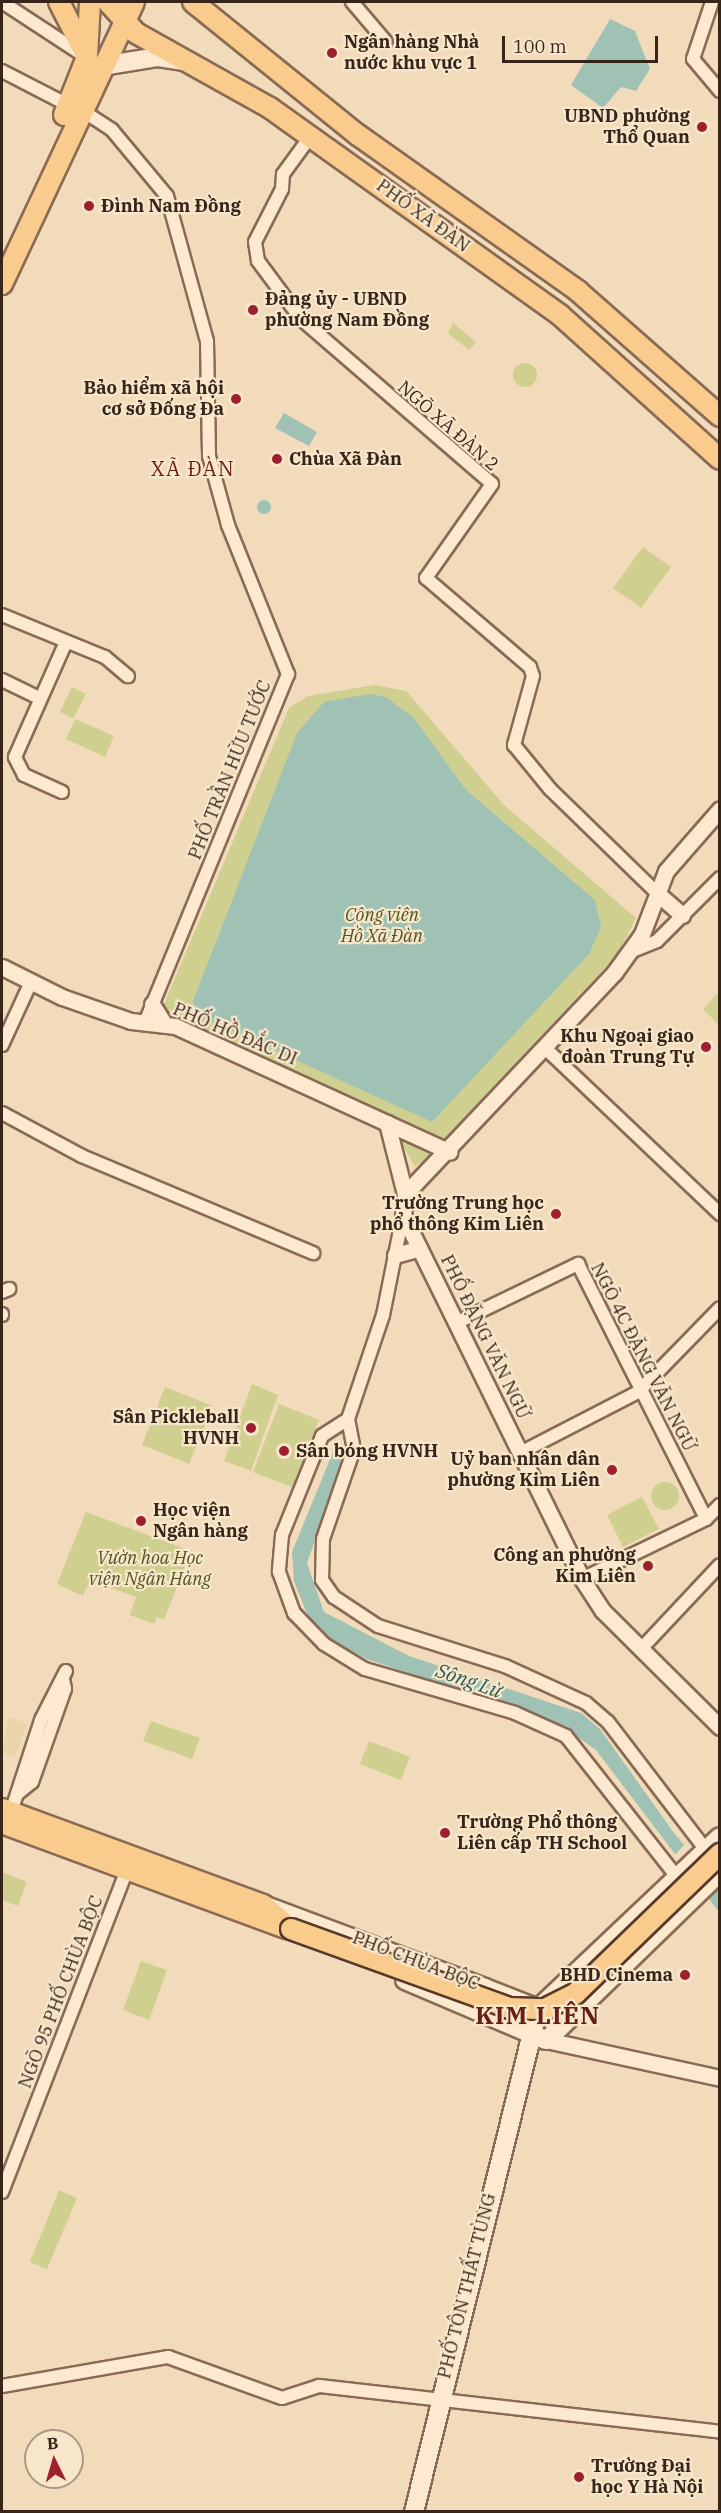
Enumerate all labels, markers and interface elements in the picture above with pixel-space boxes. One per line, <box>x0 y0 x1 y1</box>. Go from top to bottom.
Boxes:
scale bar <box>505 24 661 62</box>
place label: Ngân hàng Nhà nước khu vực 1 <box>344 32 479 74</box>
text: 100 m <box>513 35 567 58</box>
marker: Ngân hàng Nhà nước khu vực 1 <box>325 46 339 60</box>
place label: UBND phường Thổ Quan <box>564 106 690 148</box>
marker: UBND phường Thổ Quan <box>695 120 709 134</box>
street label: PHỐ XÃ ĐÀN <box>372 175 474 257</box>
place label: Đình Nam Đồng <box>101 195 241 217</box>
marker: Đình Nam Đồng <box>82 199 96 213</box>
place label: Đảng ủy - UBND phường Nam Đồng <box>265 289 429 332</box>
marker: Đảng ủy - UBND phường Nam Đồng <box>246 303 260 317</box>
street label: NGÕ XÃ ĐÀN 2 <box>393 376 503 476</box>
place label: Bảo hiểm xã hội cơ sở Đống Đa <box>84 378 224 420</box>
marker: Bảo hiểm xã hội cơ sở Đống Đa <box>229 392 243 406</box>
place label: Chùa Xã Đàn <box>289 448 402 470</box>
marker: Chùa Xã Đàn <box>270 452 284 466</box>
district label: XÃ ĐÀN <box>151 456 235 480</box>
street label: PHỐ TRẦN HỮU TƯỚC <box>184 677 276 863</box>
park label: Công viên Hồ Xã Đàn <box>341 905 423 948</box>
street label: PHỐ HỒ ĐẮC DI <box>170 998 300 1070</box>
place label: Khu Ngoại giao đoàn Trung Tự <box>560 1026 694 1068</box>
marker: Khu Ngoại giao đoàn Trung Tự <box>699 1040 713 1054</box>
place label: Trường Trung học phổ thông Kim Liên <box>370 1193 544 1236</box>
marker: Trường Trung học phổ thông Kim Liên <box>549 1207 563 1221</box>
street label: PHỐ ĐẶNG VĂN NGỮ <box>436 1251 534 1423</box>
street label: NGÕ 4C ĐẶNG VĂN NGỮ <box>586 1259 700 1455</box>
place label: Sân Pickleball HVNH <box>113 1407 239 1450</box>
marker: Sân Pickleball HVNH <box>244 1421 258 1435</box>
place label: Sân bóng HVNH <box>296 1440 438 1462</box>
marker: Sân bóng HVNH <box>277 1444 291 1458</box>
place label: Uỷ ban nhân dân phường Kim Liên <box>448 1449 600 1492</box>
marker: Uỷ ban nhân dân phường Kim Liên <box>605 1463 619 1477</box>
place label: Học viện Ngân hàng <box>153 1500 248 1543</box>
marker: Học viện Ngân hàng <box>134 1514 148 1528</box>
place label: Công an phường Kim Liên <box>493 1545 636 1588</box>
park label: Vườn hoa Học viện Ngân Hàng <box>89 1548 211 1590</box>
marker: Công an phường Kim Liên <box>641 1559 655 1573</box>
water label: Sông Lừ <box>433 1658 505 1702</box>
place label: Trường Phổ thông Liên cấp TH School <box>457 1812 627 1854</box>
marker: Trường Phổ thông Liên cấp TH School <box>438 1826 452 1840</box>
street label: NGÕ 95 PHỐ CHÙA BỘC <box>14 1893 108 2091</box>
street label: PHỐ CHÙA BỘC <box>349 1927 483 1995</box>
place label: BHD Cinema <box>560 1964 673 1986</box>
marker: BHD Cinema <box>678 1968 692 1982</box>
district label: KIM LIÊN <box>475 2002 601 2030</box>
street label: PHỐ TÔN THẤT TÙNG <box>434 2191 500 2381</box>
north arrow <box>24 2429 84 2489</box>
text: B <box>46 2433 59 2454</box>
place label: Trường Đại học Y Hà Nội <box>591 2456 703 2498</box>
marker: Trường Đại học Y Hà Nội <box>572 2470 586 2484</box>

